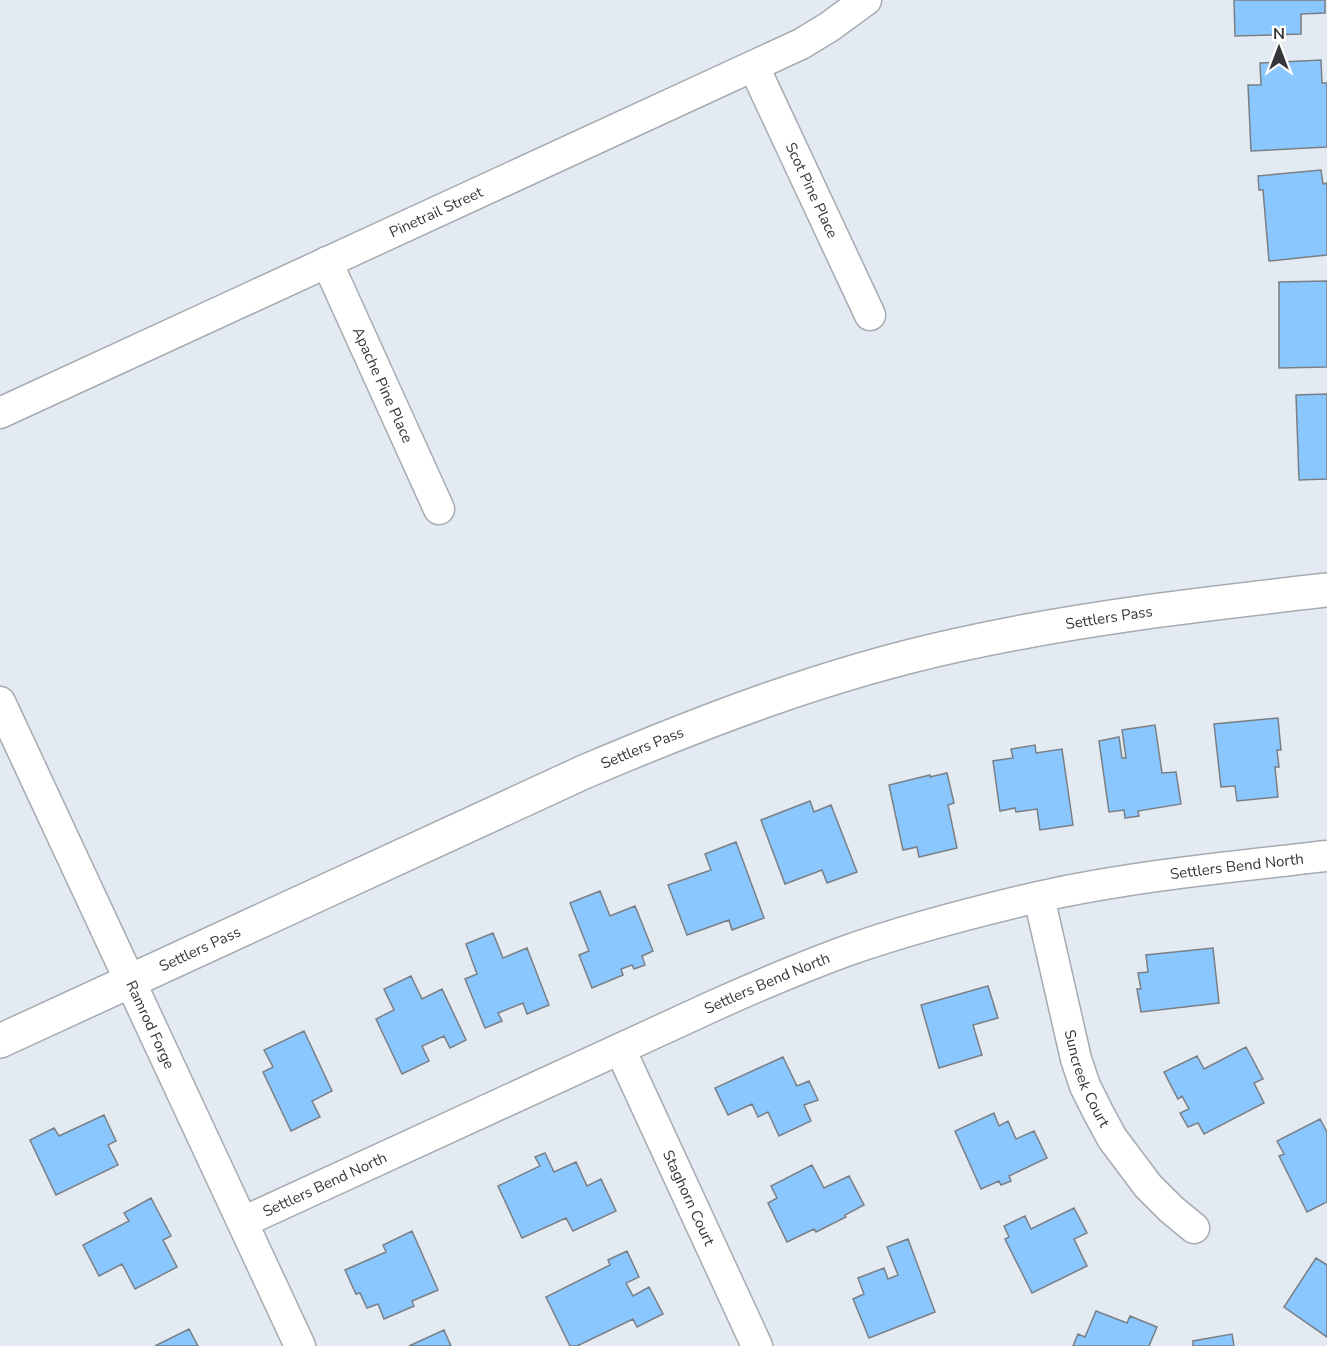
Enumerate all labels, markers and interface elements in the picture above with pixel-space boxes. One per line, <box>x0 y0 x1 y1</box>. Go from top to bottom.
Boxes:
north arrow <box>1249 18 1309 78</box>
text: N <box>1273 23 1285 45</box>
street label: Scot Pine Place <box>781 139 843 241</box>
street label: Pinetrail Street <box>386 182 487 242</box>
street label: Apache Pine Place <box>348 324 418 446</box>
street label: Settlers Pass <box>1064 601 1154 634</box>
street label: Settlers Pass <box>598 722 687 774</box>
street label: Settlers Bend North <box>1169 849 1305 884</box>
street label: Settlers Pass <box>156 922 244 976</box>
street label: Settlers Bend North <box>701 948 833 1019</box>
street label: Ramrod Forge <box>121 977 180 1072</box>
street label: Suncreek Court <box>1060 1028 1115 1131</box>
street label: Settlers Bend North <box>259 1147 390 1222</box>
street label: Staghorn Court <box>658 1147 720 1250</box>

